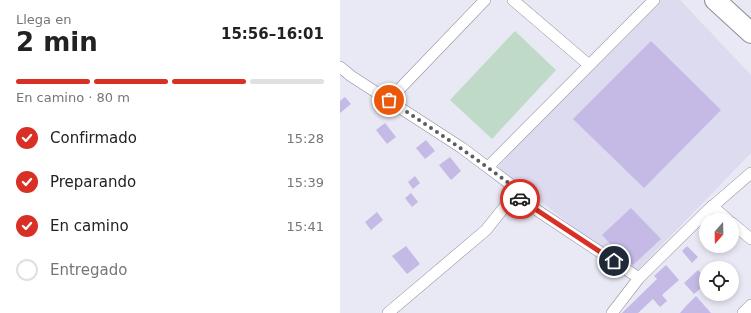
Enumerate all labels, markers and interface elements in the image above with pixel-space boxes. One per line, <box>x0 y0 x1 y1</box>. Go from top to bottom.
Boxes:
text: Llega en <box>16 12 71 27</box>
text: 15:56–16:01 <box>221 25 324 43</box>
text: 2 min <box>16 27 98 57</box>
pin <box>372 83 406 117</box>
icon: bag <box>378 89 400 111</box>
text: En camino · 80 m <box>16 90 130 105</box>
icon: check <box>16 127 38 149</box>
text: Confirmado <box>50 129 137 147</box>
text: 15:28 <box>287 131 324 146</box>
icon: check <box>16 171 38 193</box>
text: Preparando <box>50 173 136 191</box>
text: 15:39 <box>287 175 324 190</box>
courier <box>500 179 540 219</box>
icon: car <box>509 188 531 210</box>
north arrow <box>699 213 739 253</box>
map controls <box>699 213 739 301</box>
icon: check <box>16 215 38 237</box>
text: En camino <box>50 217 129 235</box>
text: 15:41 <box>287 219 324 234</box>
pin <box>597 244 631 278</box>
icon: home <box>603 250 625 272</box>
text: Entregado <box>50 261 127 279</box>
button: locate <box>699 261 739 301</box>

